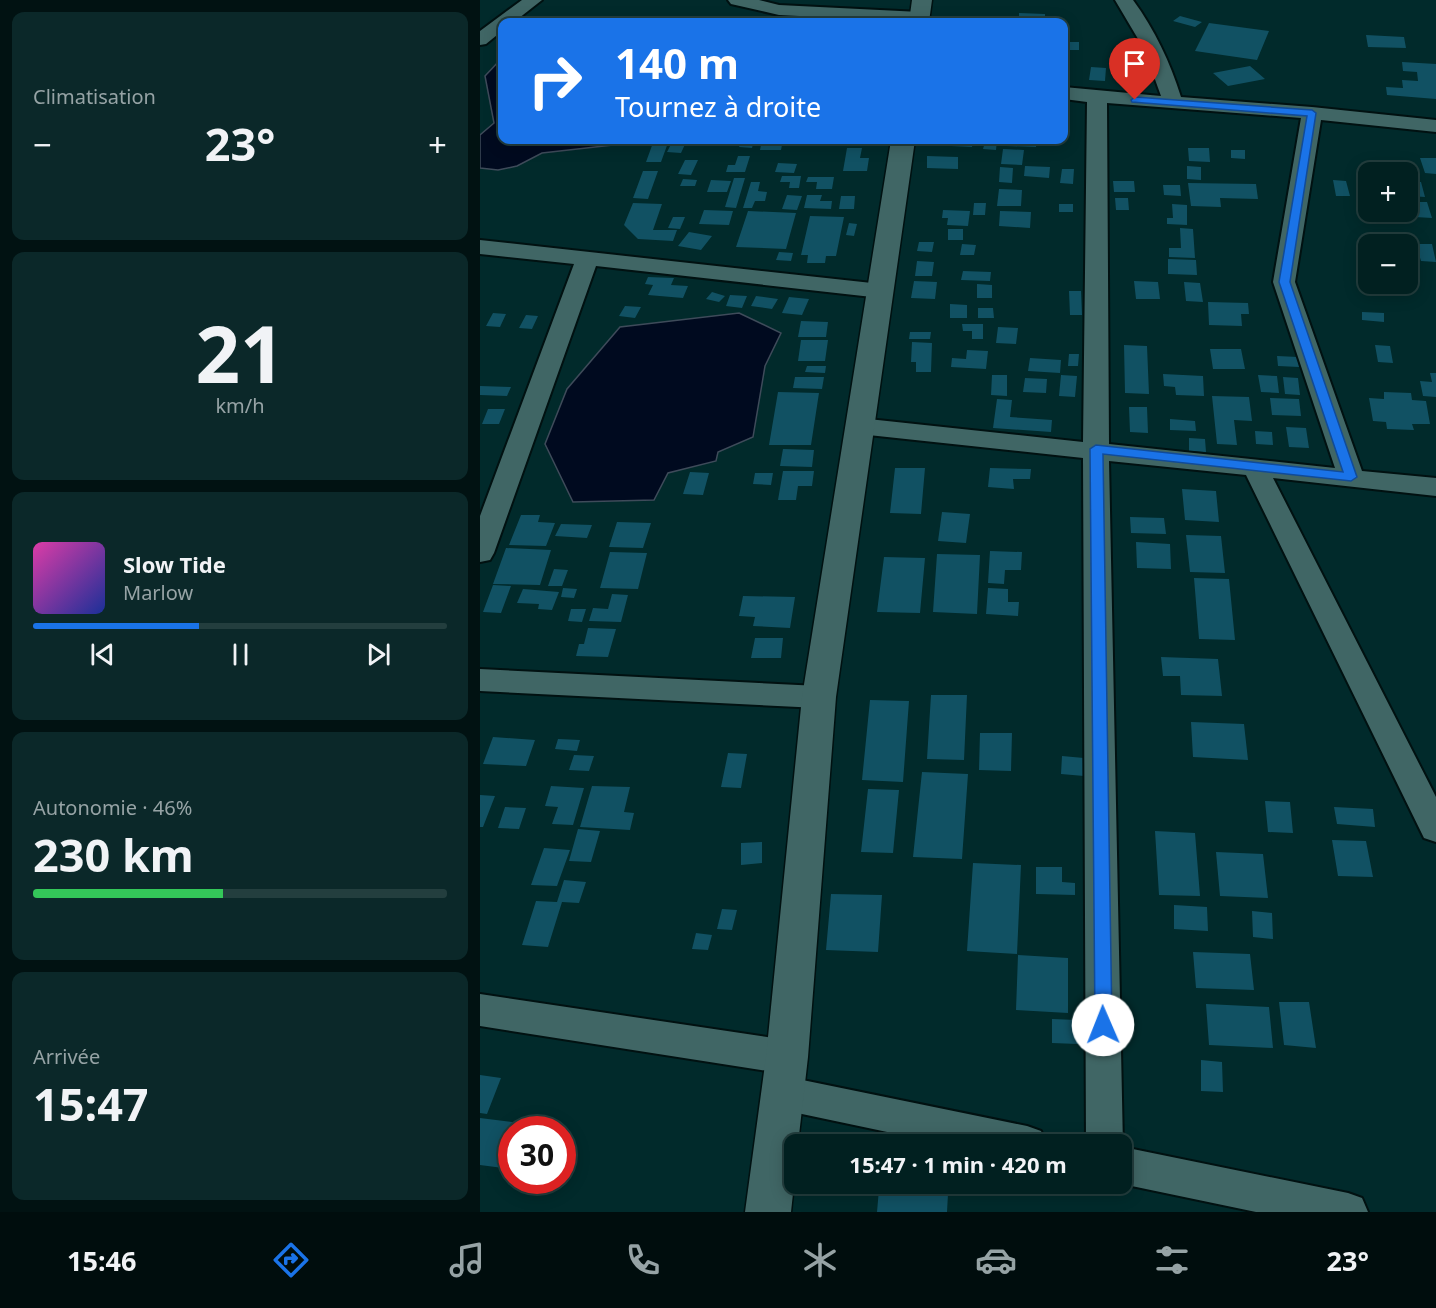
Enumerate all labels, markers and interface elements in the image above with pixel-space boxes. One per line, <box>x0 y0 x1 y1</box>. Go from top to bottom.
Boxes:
text: 140 m <box>615 34 739 91</box>
pin <box>1109 38 1160 100</box>
icon: right <box>516 42 594 120</box>
icon: arrive <box>1118 47 1151 80</box>
text: Climatisation <box>33 83 156 110</box>
text: Tournez à droite <box>615 88 821 125</box>
text: 23° <box>205 113 275 174</box>
text: − <box>33 122 52 167</box>
text: + <box>428 122 447 167</box>
map controls <box>1358 162 1418 294</box>
button: + <box>1358 162 1418 222</box>
button: − <box>1358 234 1418 294</box>
text: 21 <box>195 300 285 406</box>
text: km/h <box>215 392 265 419</box>
text: Slow Tide <box>123 549 226 579</box>
text: Marlow <box>123 579 193 606</box>
icon: previous <box>86 638 119 671</box>
icon: pause <box>224 638 257 671</box>
icon: next <box>362 638 395 671</box>
text: Autonomie · 46% <box>33 794 192 821</box>
text: 230 km <box>33 824 194 885</box>
position arrow <box>1071 993 1135 1057</box>
text: Arrivée <box>33 1043 100 1070</box>
text: 15:47 <box>33 1073 149 1134</box>
speed limit sign: 30 <box>498 1116 576 1194</box>
text: 15:47 · 1 min · 420 m <box>849 1149 1067 1179</box>
icon: directions <box>270 1239 312 1281</box>
icon: music <box>446 1239 488 1281</box>
icon: phone <box>622 1239 664 1281</box>
icon: climate <box>799 1239 841 1281</box>
icon: car <box>975 1239 1017 1281</box>
icon: filters <box>1151 1239 1193 1281</box>
text: 15:46 <box>67 1242 136 1279</box>
text: 23° <box>1327 1242 1369 1279</box>

